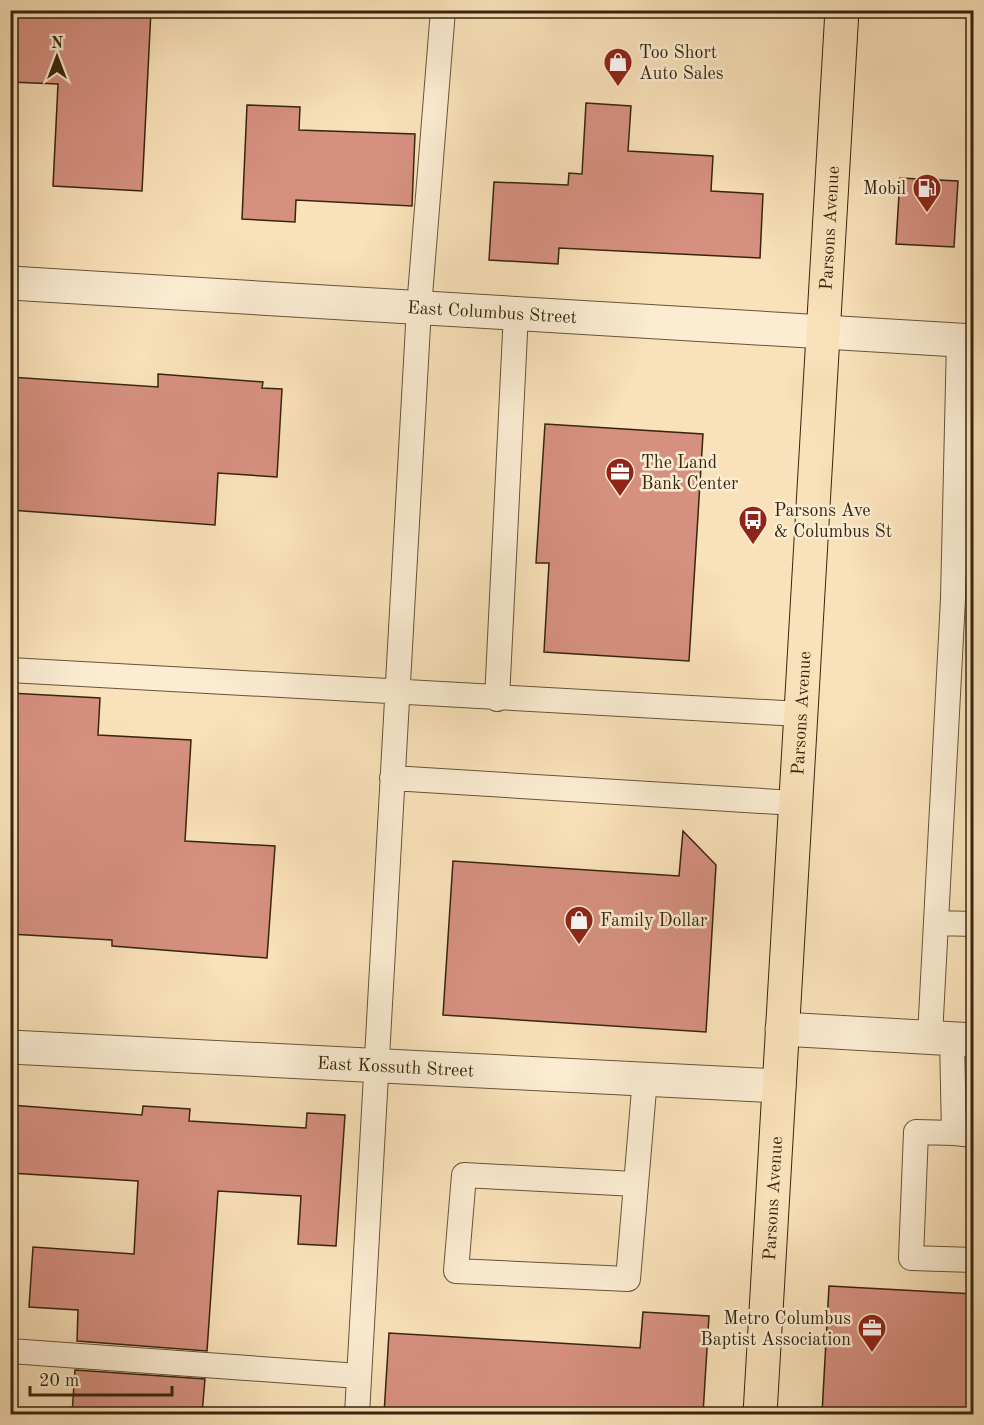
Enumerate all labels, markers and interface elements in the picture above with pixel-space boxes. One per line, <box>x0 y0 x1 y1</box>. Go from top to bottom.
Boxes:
north arrow <box>27 27 87 87</box>
text: N <box>51 36 64 52</box>
place label: Too Short Auto Sales <box>639 44 724 83</box>
shop icon: Too Short Auto Sales <box>602 46 634 88</box>
street label: Parsons Avenue <box>818 166 843 291</box>
fuel station icon: Mobil <box>911 172 943 214</box>
place label: Mobil <box>863 180 906 198</box>
street label: East Columbus Street <box>407 299 577 327</box>
place label: The Land Bank Center <box>641 454 739 493</box>
office icon: The Land Bank Center <box>604 456 636 498</box>
place label: Parsons Ave & Columbus St <box>774 502 892 541</box>
bus stop icon: Parsons Ave & Columbus St <box>737 504 769 546</box>
street label: Parsons Avenue <box>789 651 815 776</box>
shop icon: Family Dollar <box>563 904 595 946</box>
place label: Family Dollar <box>600 912 708 930</box>
street label: East Kossuth Street <box>316 1055 474 1081</box>
street label: Parsons Avenue <box>761 1136 786 1261</box>
place label: Metro Columbus Baptist Association <box>700 1310 851 1349</box>
office icon: Metro Columbus Baptist Association <box>856 1312 888 1354</box>
scale bar <box>30 1359 172 1397</box>
text: 20 m <box>39 1372 79 1390</box>

